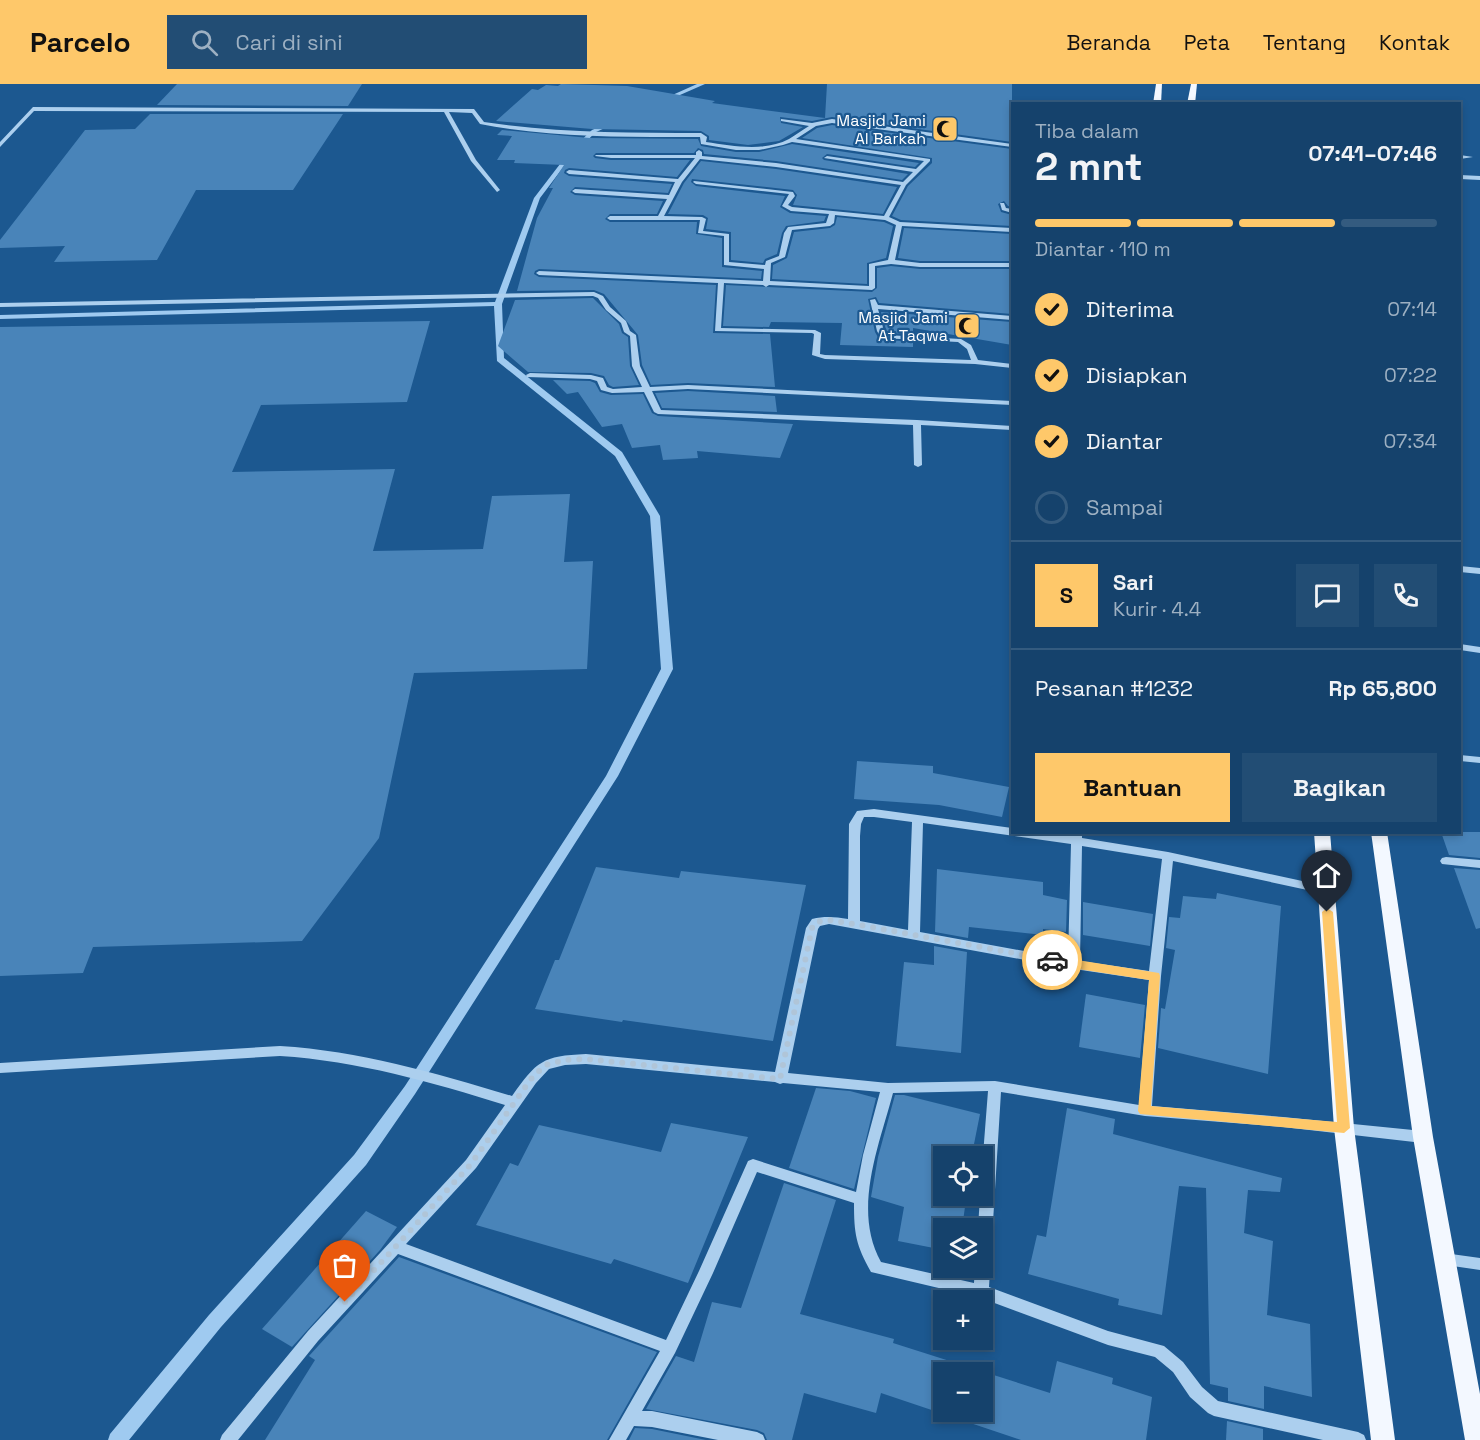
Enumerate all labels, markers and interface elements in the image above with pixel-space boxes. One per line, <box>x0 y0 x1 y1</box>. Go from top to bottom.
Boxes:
search box <box>167 15 587 69</box>
text: Parcelo <box>30 24 131 60</box>
icon: search <box>188 26 221 59</box>
text: Cari di sini <box>236 28 343 56</box>
text: Beranda <box>1066 29 1151 56</box>
text: Peta <box>1184 29 1230 56</box>
text: Tentang <box>1263 29 1346 56</box>
text: Kontak <box>1379 29 1450 56</box>
place label: Masjid Jami Al Barkah <box>836 110 926 149</box>
mosque icon: Masjid Jami Al Barkah <box>930 114 960 144</box>
text: Tiba dalam <box>1035 118 1139 144</box>
text: 07:41–07:46 <box>1308 139 1437 167</box>
text: 2 mnt <box>1035 142 1143 191</box>
text: Diantar · 110 m <box>1035 236 1171 262</box>
icon: check <box>1035 293 1068 326</box>
text: Diterima <box>1086 295 1174 323</box>
text: 07:14 <box>1387 296 1437 322</box>
place label: Masjid Jami At Taqwa <box>858 307 948 346</box>
mosque icon: Masjid Jami At Taqwa <box>952 311 982 341</box>
icon: check <box>1035 359 1068 392</box>
text: Disiapkan <box>1086 361 1188 389</box>
text: 07:22 <box>1384 362 1437 388</box>
icon: check <box>1035 425 1068 458</box>
text: Diantar <box>1086 427 1163 455</box>
text: 07:34 <box>1384 428 1437 454</box>
text: Sampai <box>1086 493 1163 521</box>
button: chat <box>1296 564 1359 627</box>
button: phone <box>1374 564 1437 627</box>
text: Sari <box>1113 568 1154 596</box>
text: S <box>1060 581 1073 609</box>
text: Kurir · 4.4 <box>1113 596 1201 622</box>
text: Pesanan #1232 <box>1035 674 1193 702</box>
text: Rp 65,800 <box>1328 674 1437 702</box>
button: Bantuan <box>1035 753 1230 822</box>
button: Bagikan <box>1242 753 1437 822</box>
pin <box>1301 850 1352 912</box>
icon: home <box>1310 859 1343 892</box>
courier <box>1022 930 1082 990</box>
icon: car <box>1036 944 1069 977</box>
map controls <box>933 1146 993 1422</box>
button: locate <box>933 1146 993 1206</box>
button: layers <box>933 1218 993 1278</box>
pin <box>319 1240 370 1302</box>
icon: bag <box>328 1249 361 1282</box>
button: + <box>933 1290 993 1350</box>
button: − <box>933 1362 993 1422</box>

